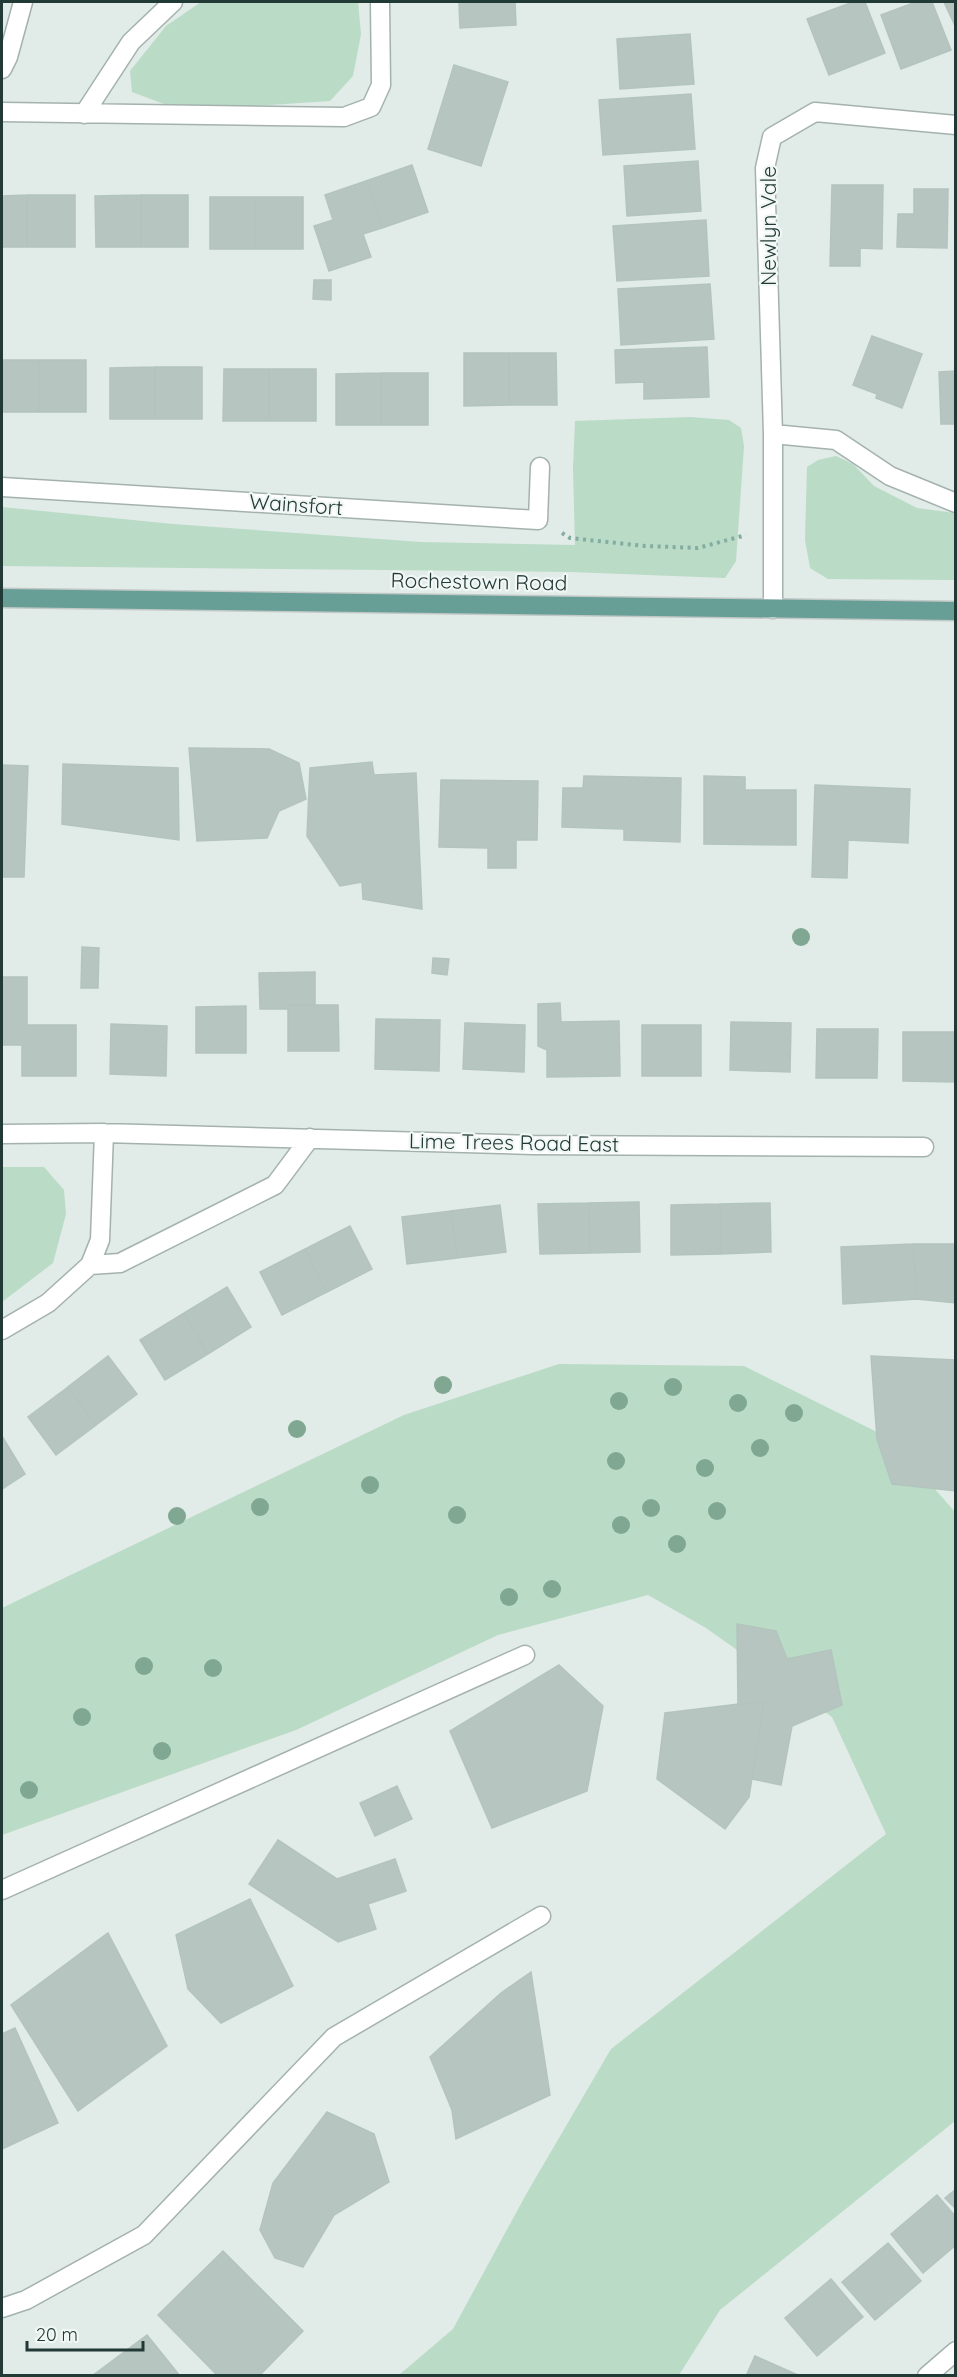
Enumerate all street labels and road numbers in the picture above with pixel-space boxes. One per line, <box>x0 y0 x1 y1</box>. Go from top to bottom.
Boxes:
street label: Newlyn Vale <box>755 166 781 286</box>
street label: Wainsfort <box>248 488 344 520</box>
street label: Rochestown Road <box>390 566 568 596</box>
street label: Lime Trees Road East <box>409 1127 619 1157</box>

